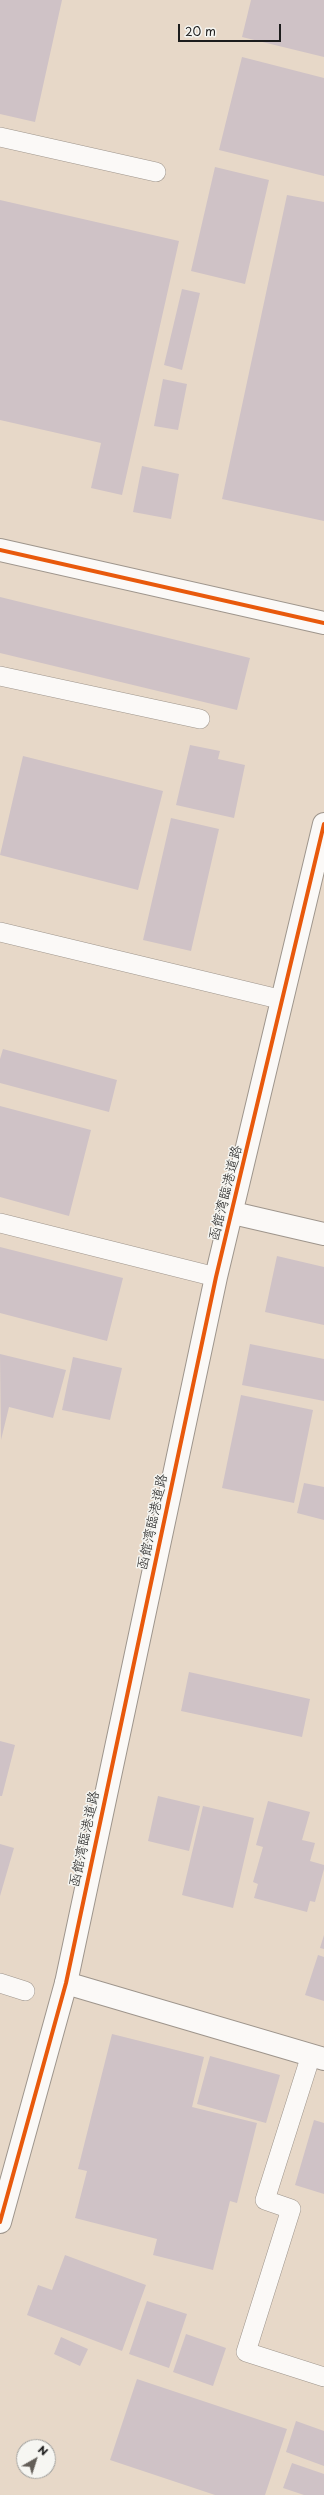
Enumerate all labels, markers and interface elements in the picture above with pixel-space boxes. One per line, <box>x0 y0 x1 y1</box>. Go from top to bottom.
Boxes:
scale bar <box>180 16 283 42</box>
text: 20 m <box>185 22 216 40</box>
street label: 函館湾臨港道路 <box>206 1143 246 1243</box>
street label: 函館湾臨港道路 <box>135 1472 171 1572</box>
street label: 函館湾臨港道路 <box>67 1789 103 1889</box>
north arrow <box>16 2439 56 2479</box>
text: N <box>35 2441 52 2459</box>

